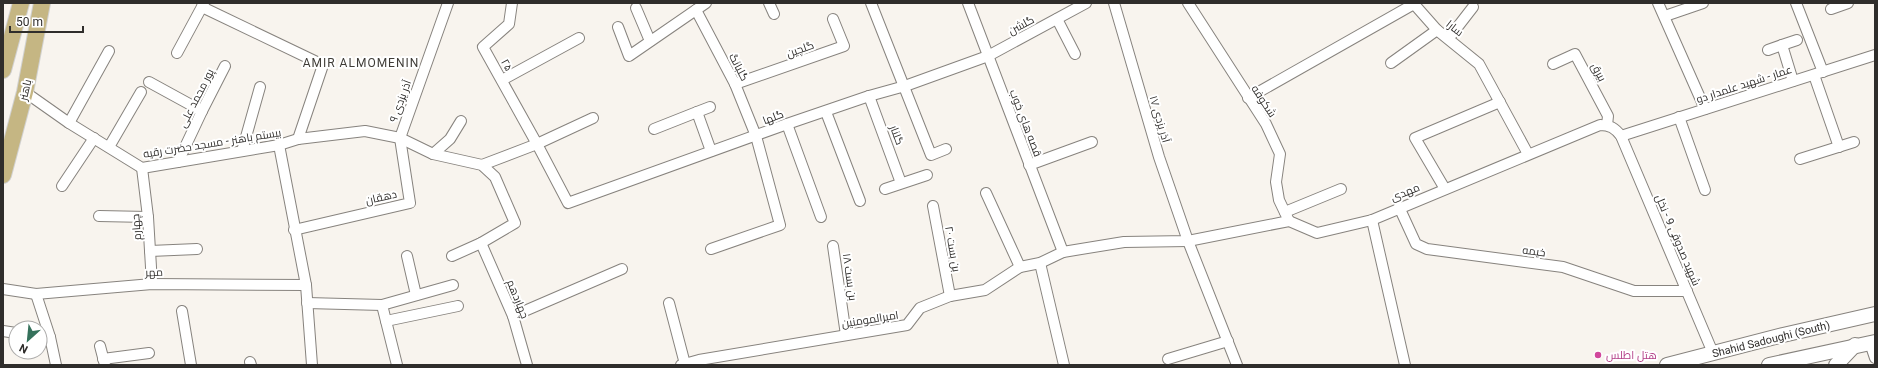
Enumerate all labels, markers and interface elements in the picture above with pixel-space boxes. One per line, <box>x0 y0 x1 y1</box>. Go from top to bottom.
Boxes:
scale bar <box>10 8 83 34</box>
street label: گلشن <box>1006 13 1037 38</box>
text: 50 m <box>16 15 43 29</box>
street label: سارا <box>1444 18 1466 39</box>
street label: گلچین <box>785 39 816 60</box>
street label: گلبانگ <box>726 51 751 83</box>
district label: AMIR ALMOMENIN <box>303 56 419 70</box>
street label: ۲۵ <box>498 57 515 74</box>
street label: بیرق <box>1588 61 1609 84</box>
street label: عمار - شهید علمدار دو <box>1695 63 1794 106</box>
street label: پور محمد علی <box>176 67 217 130</box>
street label: باهنر <box>17 78 34 103</box>
street label: آذر یزدی ۹ <box>387 78 414 124</box>
street label: شکوفه <box>1248 83 1279 120</box>
street label: قصه های خوب <box>1007 88 1044 159</box>
street label: آذر یزدی ۱۷ <box>1147 94 1172 144</box>
street label: گلها <box>761 108 785 127</box>
street label: گلنار <box>887 123 906 147</box>
street label: بیستم باهنر - مسجد حضرت رقیه <box>142 126 282 162</box>
street label: مهدی <box>1389 181 1422 204</box>
street label: دهقان <box>364 188 398 207</box>
street label: شهید صدوقی 9 - نخل <box>1652 193 1703 288</box>
street label: چهارم <box>129 213 145 241</box>
street label: بن بست ۲۰ <box>942 225 963 273</box>
street label: خیمه <box>1522 244 1546 259</box>
street label: بن بست ۱۸ <box>840 253 859 302</box>
street label: مهر <box>144 266 163 279</box>
street label: چهاردهم <box>503 278 531 321</box>
street label: امیرالمومنین <box>841 309 900 330</box>
street label: Shahid Sadoughi (South) <box>1711 318 1832 360</box>
north arrow <box>8 320 48 360</box>
text: N <box>17 341 30 356</box>
place label: هتل اطلس <box>1606 349 1657 362</box>
marker: هتل اطلس <box>1593 350 1603 360</box>

